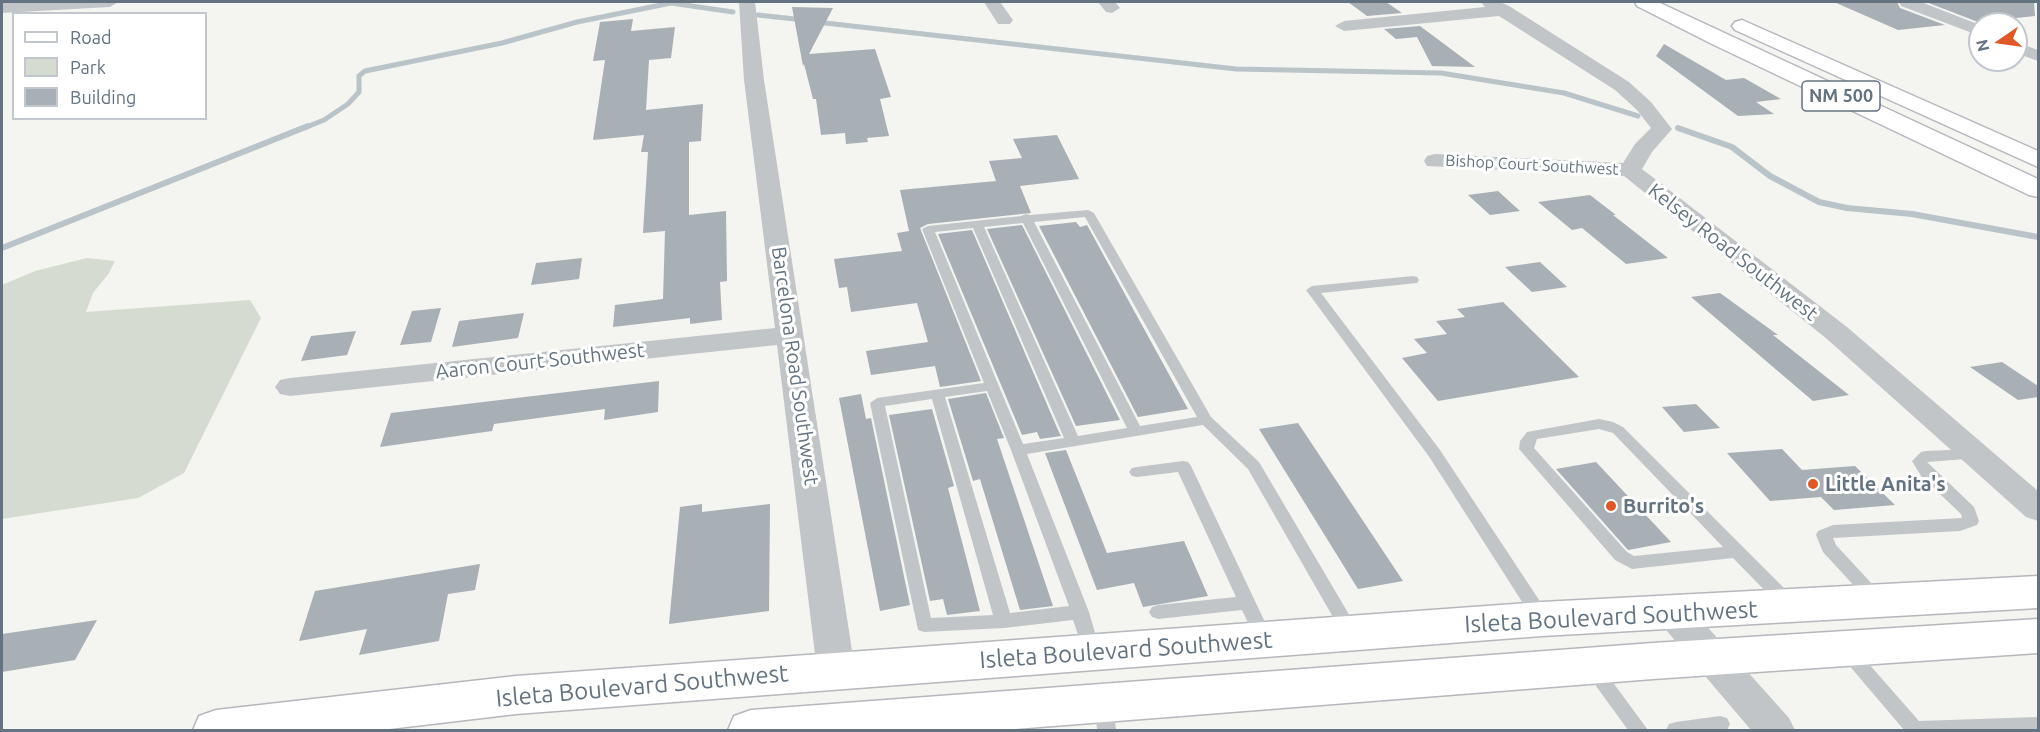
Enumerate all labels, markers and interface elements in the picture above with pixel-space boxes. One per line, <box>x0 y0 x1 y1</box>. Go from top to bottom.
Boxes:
legend <box>12 12 207 120</box>
north arrow <box>1968 12 2028 72</box>
text: Road <box>70 27 112 47</box>
text: N <box>1972 38 1993 53</box>
text: Park <box>70 57 106 77</box>
road number: NM 500 <box>1802 81 1880 111</box>
text: Building <box>70 87 136 107</box>
street label: Bishop Court Southwest <box>1445 151 1619 179</box>
street label: Kelsey Road Southwest <box>1643 178 1823 326</box>
street label: Barcelona Road Southwest <box>766 245 824 487</box>
street label: Aaron Court Southwest <box>434 338 646 384</box>
place label: Little Anita's <box>1825 472 1946 496</box>
marker: Little Anita's <box>1806 477 1820 491</box>
place label: Burrito's <box>1623 494 1704 518</box>
marker: Burrito's <box>1604 499 1618 513</box>
street label: Isleta Boulevard Southwest <box>1464 595 1758 639</box>
street label: Isleta Boulevard Southwest <box>979 625 1273 675</box>
street label: Isleta Boulevard Southwest <box>495 659 789 713</box>

